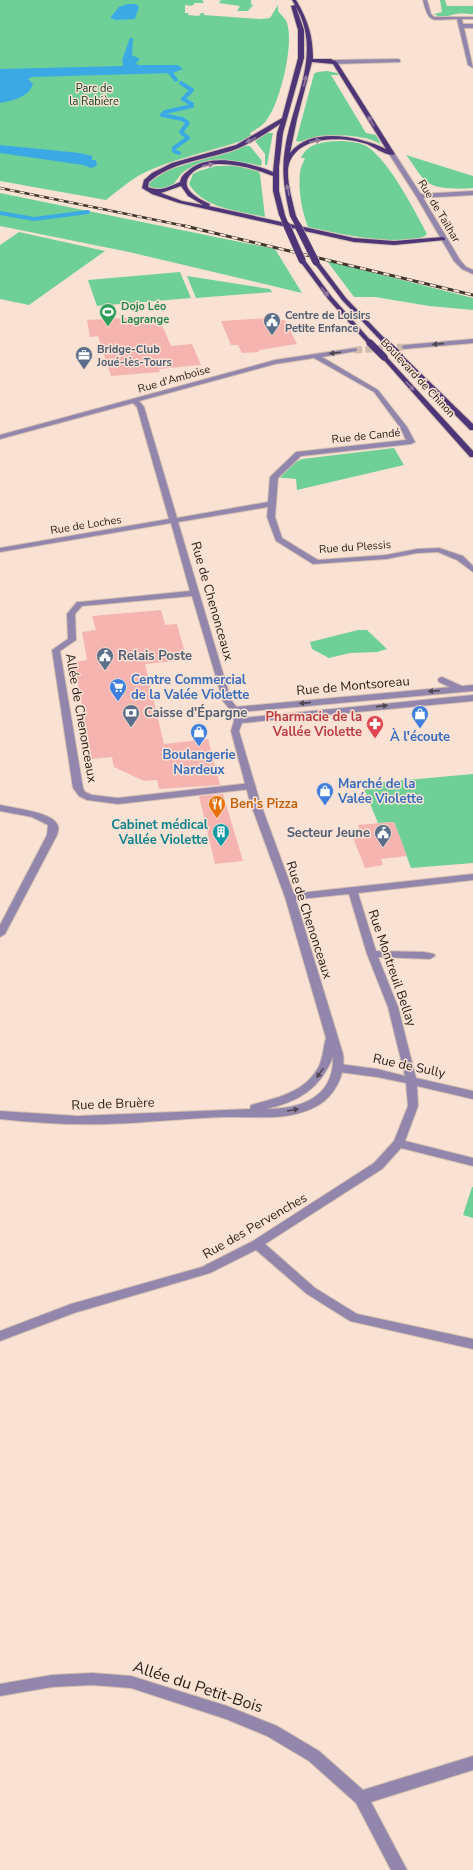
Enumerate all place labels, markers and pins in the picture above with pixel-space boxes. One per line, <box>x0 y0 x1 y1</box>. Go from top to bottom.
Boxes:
place label: Dojo Léo Lagrange <box>121 299 169 327</box>
sports icon: Dojo Léo Lagrange <box>98 302 118 327</box>
place label: Centre de Loisirs Petite Enfance <box>285 308 370 336</box>
public building icon: Centre de Loisirs Petite Enfance <box>262 311 282 336</box>
place label: Bridge-Club Joué-lès-Tours <box>96 342 172 370</box>
office icon: Bridge-Club Joué-lès-Tours <box>74 345 94 370</box>
public building icon: Relais Poste <box>95 646 115 671</box>
place label: Relais Poste <box>118 647 192 665</box>
place label: Centre Commercial de la Valée Violette <box>131 671 249 704</box>
supermarket icon: Centre Commercial de la Valée Violette <box>108 677 128 702</box>
bank icon: Caisse d'Épargne <box>121 703 141 728</box>
place label: Caisse d'Épargne <box>144 704 247 722</box>
shop icon: À l'écoute <box>410 704 430 729</box>
place label: Pharmacie de la Vallée Violette <box>266 708 362 741</box>
pharmacy icon: Pharmacie de la Vallée Violette <box>365 714 385 739</box>
shop icon: Boulangerie Nardeux <box>189 722 209 747</box>
place label: À l'écoute <box>390 728 450 746</box>
place label: Boulangerie Nardeux <box>162 746 236 779</box>
place label: Marché de la Valée Violette <box>337 775 423 808</box>
shop icon: Marché de la Valée Violette <box>315 781 335 806</box>
restaurant icon: Ben's Pizza <box>207 794 227 819</box>
place label: Ben's Pizza <box>230 795 298 813</box>
place label: Cabinet médical Vallée Violette <box>111 816 209 849</box>
building icon: Cabinet médical Vallée Violette <box>211 822 231 847</box>
public building icon: Secteur Jeune <box>373 823 393 848</box>
place label: Secteur Jeune <box>287 824 370 842</box>

